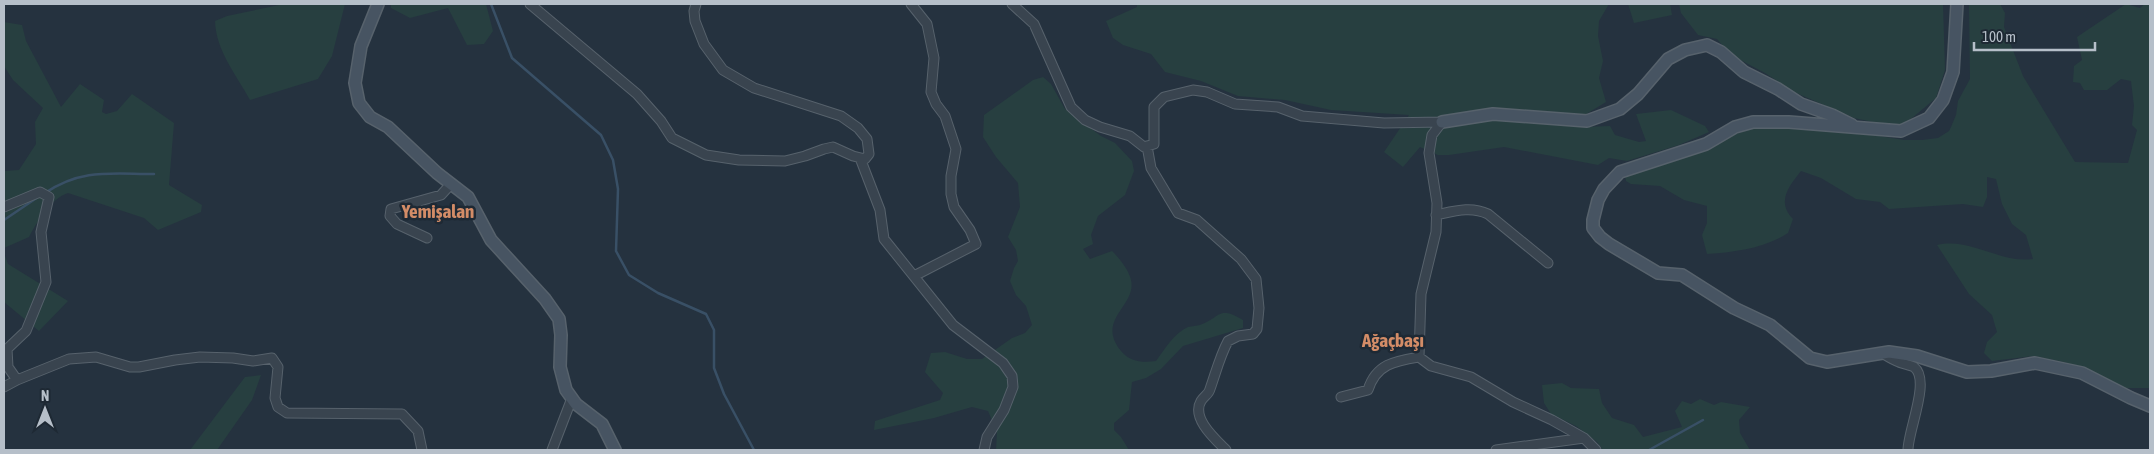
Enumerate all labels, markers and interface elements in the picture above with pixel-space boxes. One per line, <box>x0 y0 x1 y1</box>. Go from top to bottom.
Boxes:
scale bar <box>1974 20 2095 52</box>
text: 100 m <box>1982 28 2016 45</box>
district label: Yemişalan <box>401 200 474 222</box>
district label: Ağaçbaşı <box>1361 329 1424 351</box>
north arrow <box>20 384 70 434</box>
text: N <box>41 388 49 404</box>

